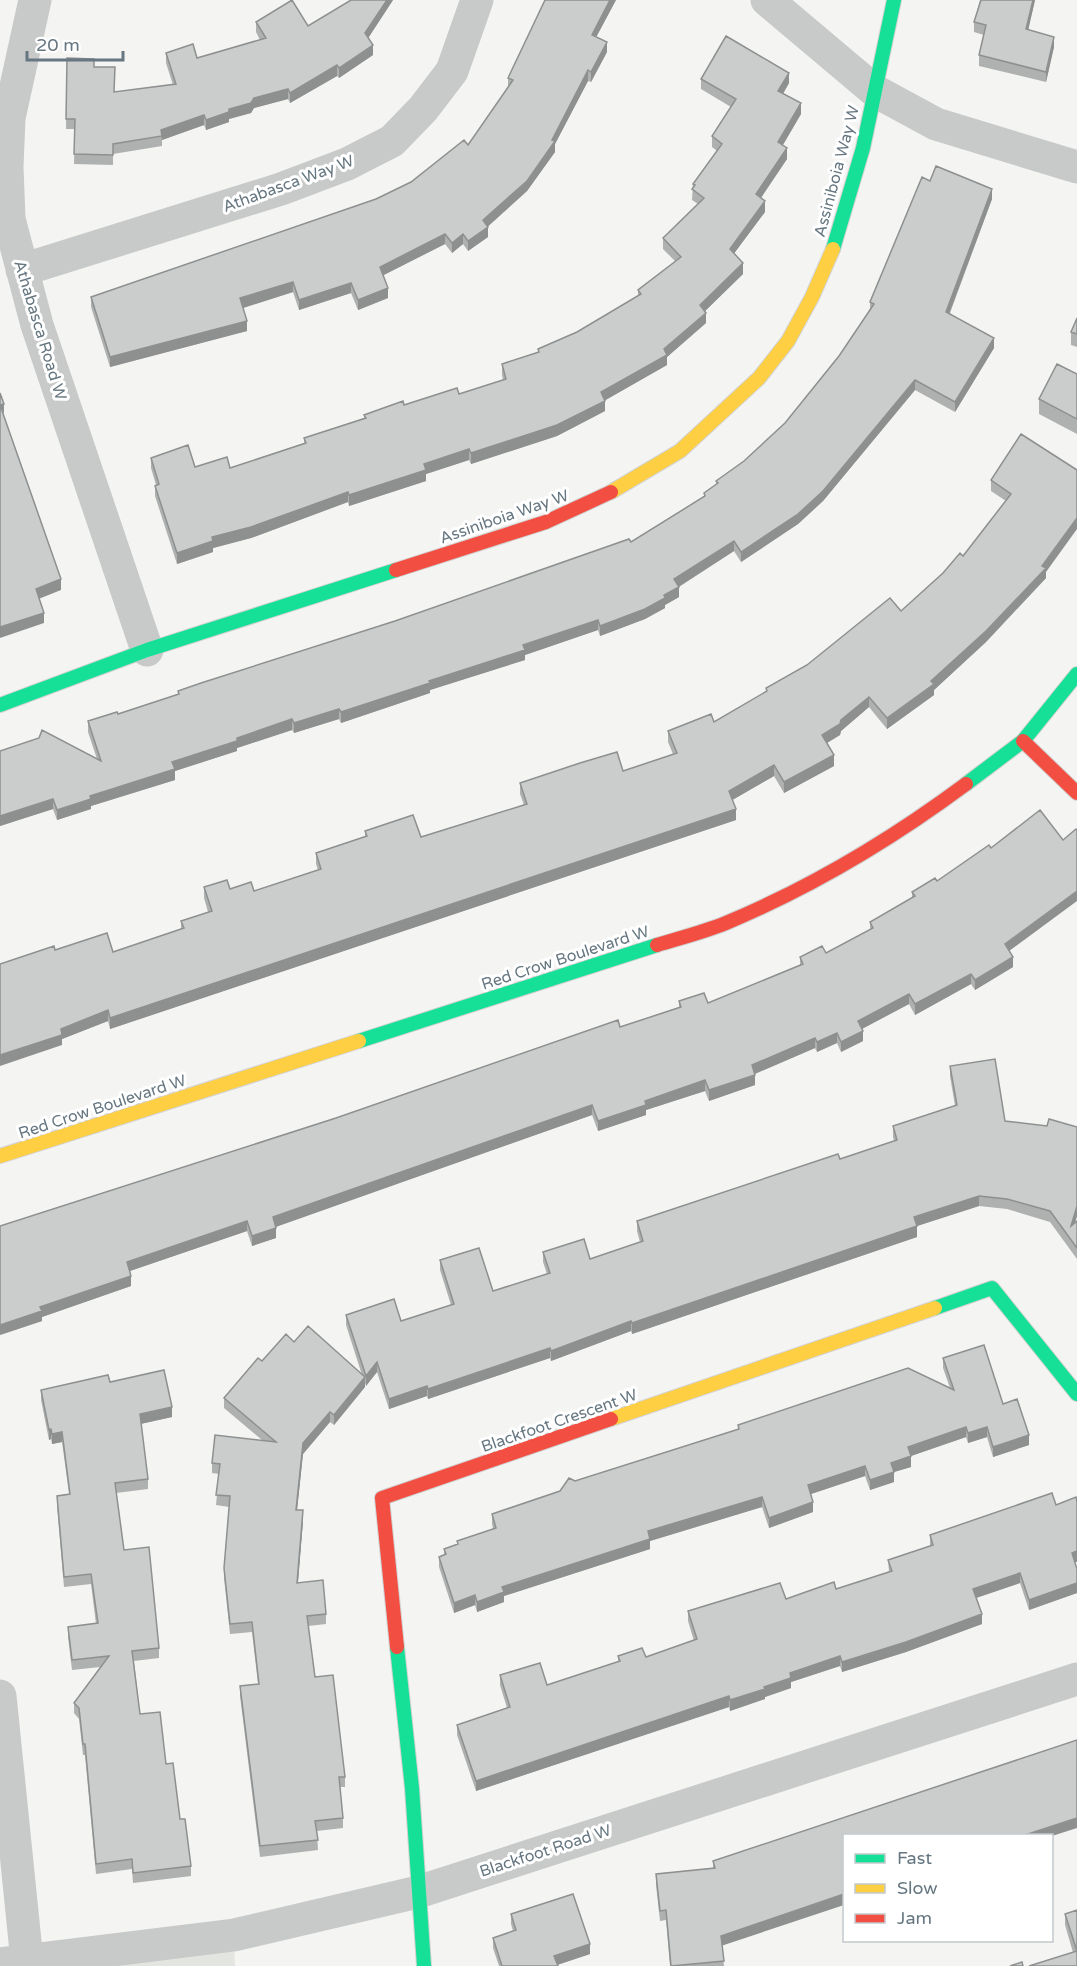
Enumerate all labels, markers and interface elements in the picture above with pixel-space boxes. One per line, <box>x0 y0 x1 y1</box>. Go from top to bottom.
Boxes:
scale bar <box>27 24 123 62</box>
text: 20 m <box>36 34 80 56</box>
street label: Assiniboia Way W <box>810 103 864 239</box>
street label: Athabasca Way W <box>220 151 357 217</box>
street label: Athabasca Road W <box>9 258 71 403</box>
street label: Assiniboia Way W <box>437 485 572 548</box>
street label: Red Crow Boulevard W <box>479 921 652 995</box>
street label: Red Crow Boulevard W <box>16 1070 189 1144</box>
street label: Blackfoot Crescent W <box>479 1385 640 1457</box>
street label: Blackfoot Road W <box>477 1820 614 1882</box>
legend <box>843 1834 1053 1942</box>
text: Fast <box>897 1847 932 1869</box>
text: Slow <box>897 1877 938 1899</box>
text: Jam <box>897 1907 932 1929</box>

